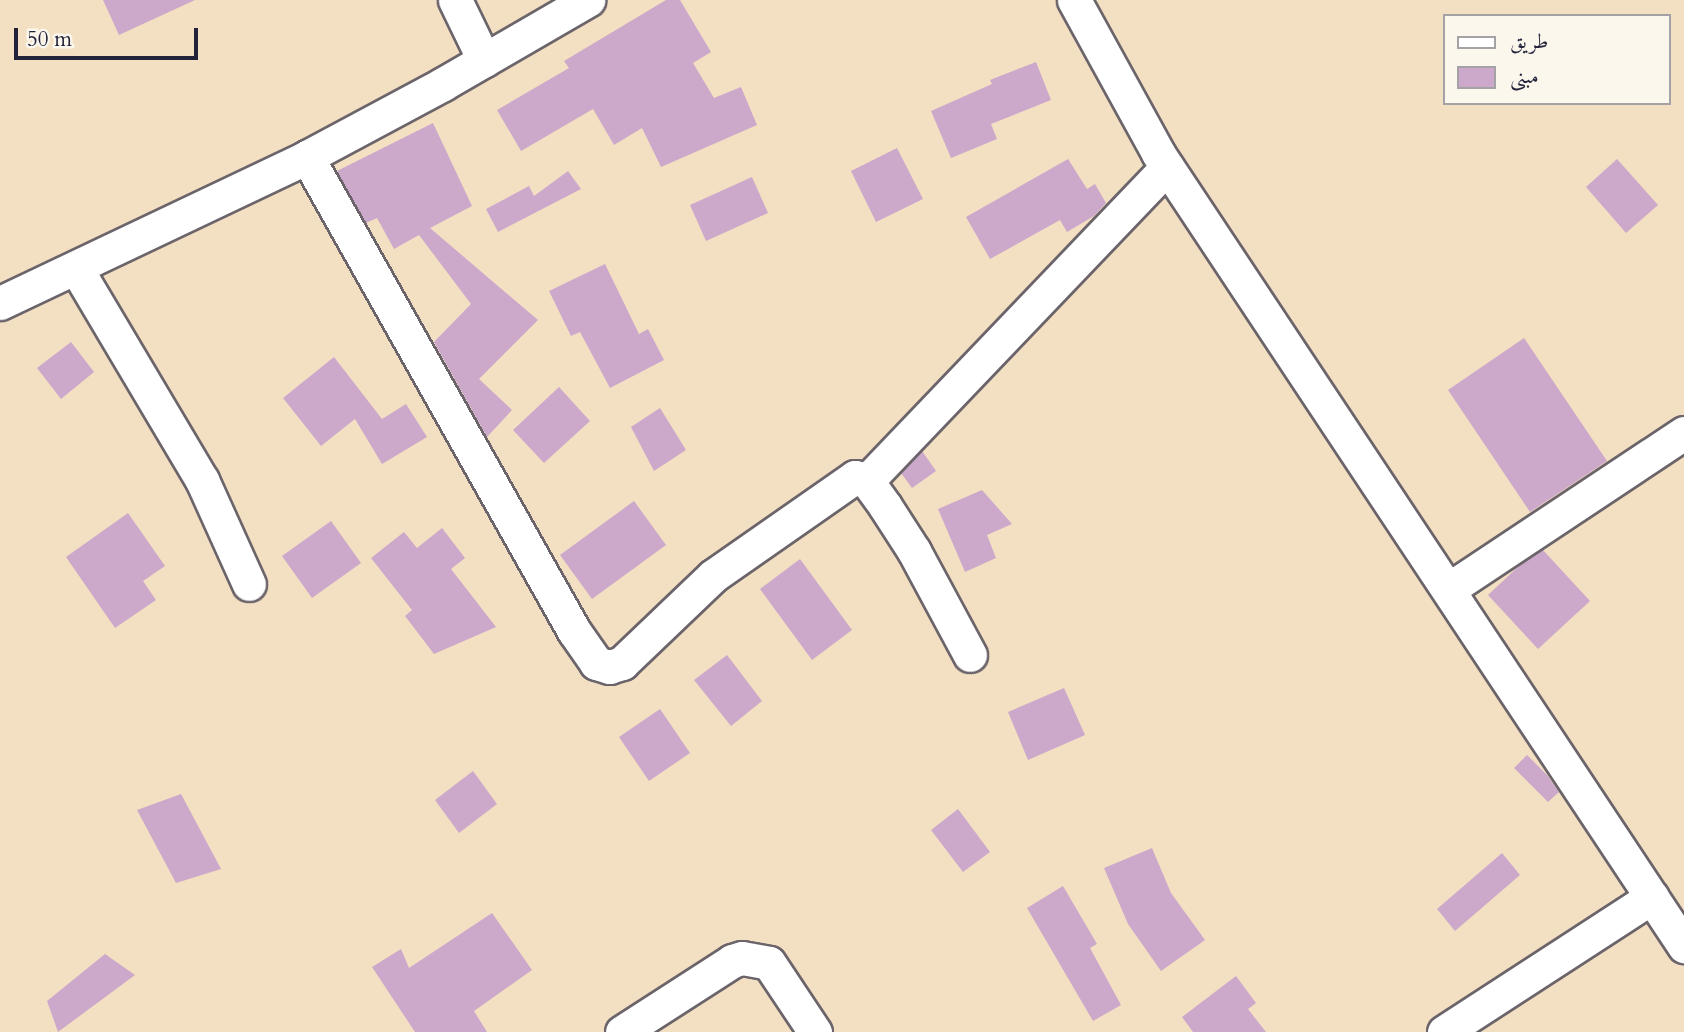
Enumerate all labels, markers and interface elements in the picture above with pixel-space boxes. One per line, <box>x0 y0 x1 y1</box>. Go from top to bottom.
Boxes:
scale bar <box>18 14 201 58</box>
legend <box>1442 14 1670 105</box>
text: 50 m <box>27 25 72 54</box>
text: طريق <box>1510 27 1548 56</box>
text: مبنى <box>1510 62 1539 91</box>

